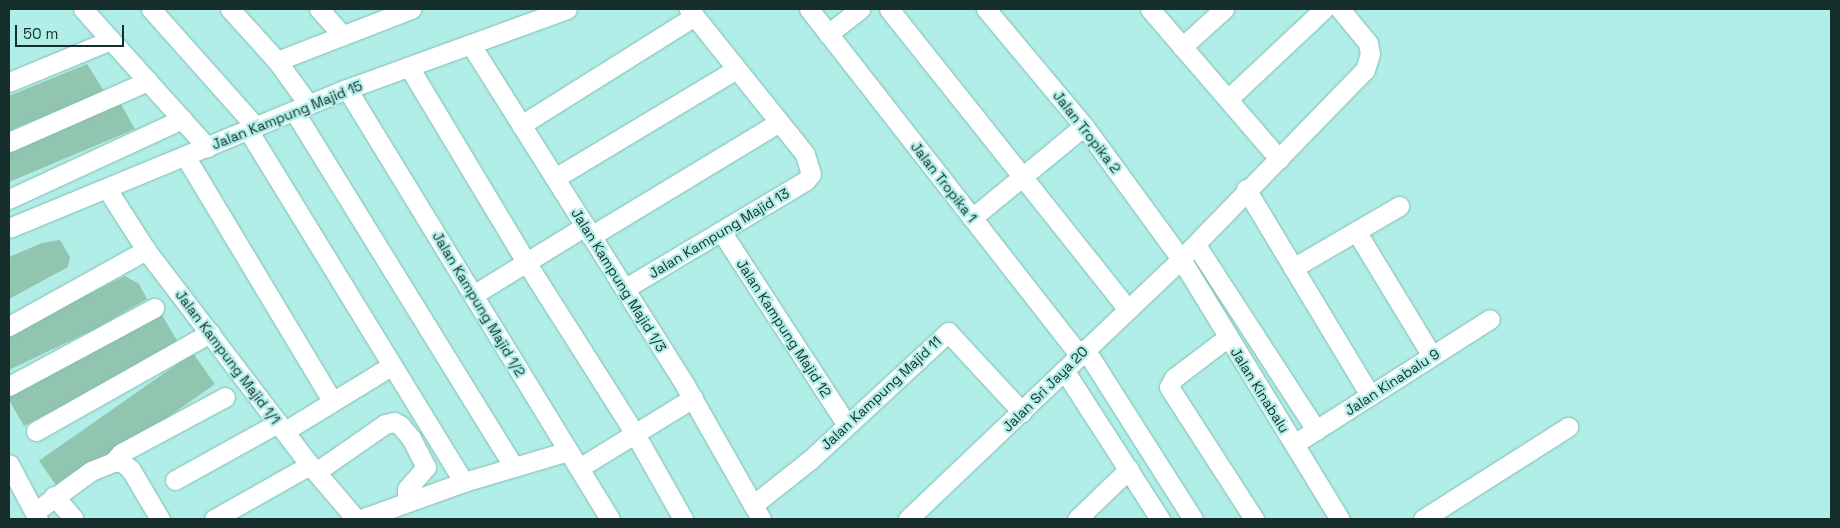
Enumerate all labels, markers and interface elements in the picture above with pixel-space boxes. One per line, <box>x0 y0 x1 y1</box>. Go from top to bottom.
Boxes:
scale bar <box>18 15 126 47</box>
text: 50 m <box>23 24 58 43</box>
street label: Jalan Kampung Majid 15 <box>209 77 365 153</box>
street label: Jalan Tropika 2 <box>1049 87 1125 177</box>
street label: Jalan Tropika 1 <box>907 138 981 226</box>
street label: Jalan Kampung Majid 13 <box>646 184 792 282</box>
street label: Jalan Kampung Majid 1/3 <box>568 205 670 355</box>
street label: Jalan Kampung Majid 1/2 <box>429 228 529 380</box>
street label: Jalan Kampung Majid 12 <box>733 256 835 400</box>
street label: Jalan Kampung Majid 1/1 <box>172 287 284 427</box>
street label: Jalan Kampung Majid 11 <box>817 333 945 453</box>
street label: Jalan Sri Jaya 20 <box>999 343 1091 435</box>
street label: Jalan Kinabalu <box>1227 344 1293 436</box>
street label: Jalan Kinabalu 9 <box>1342 345 1442 419</box>

